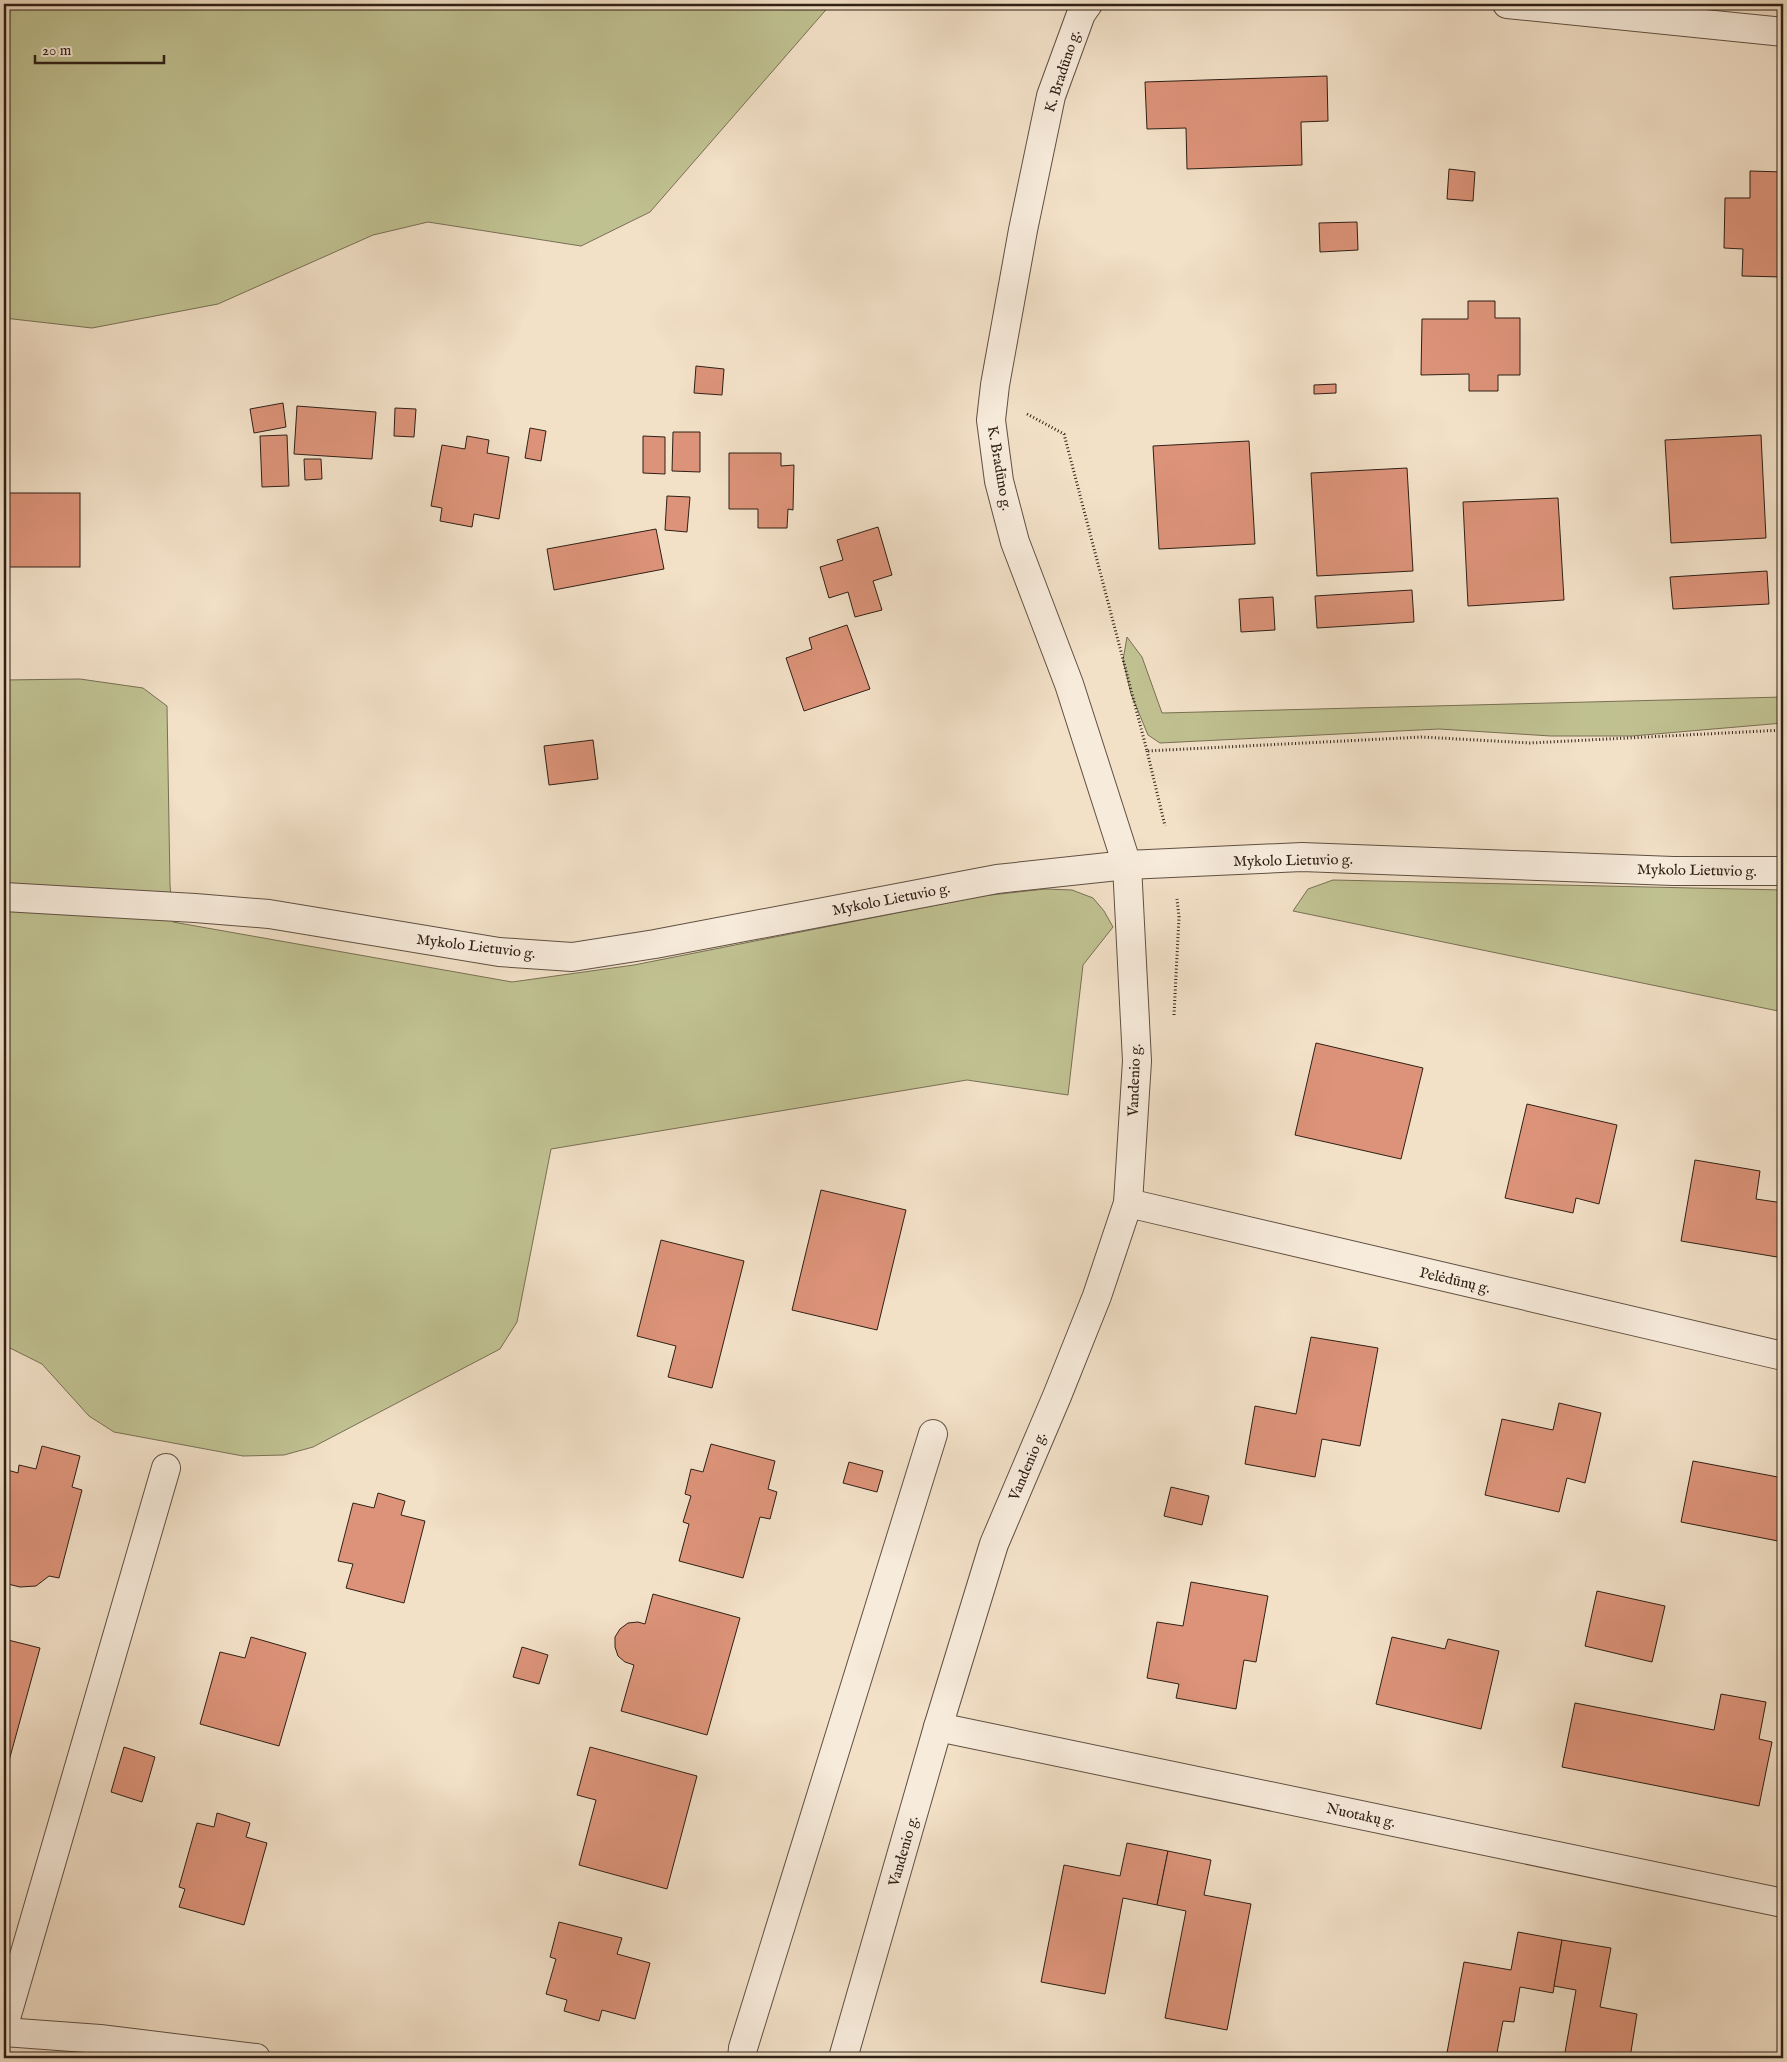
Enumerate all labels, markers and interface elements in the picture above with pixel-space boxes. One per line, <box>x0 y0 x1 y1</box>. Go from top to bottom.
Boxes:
street label: K. Bradūno g. <box>1040 27 1085 115</box>
scale bar <box>35 32 164 64</box>
text: 20 m <box>42 41 72 60</box>
street label: K. Bradūno g. <box>983 424 1016 512</box>
street label: Mykolo Lietuvio g. <box>1233 850 1353 871</box>
street label: Mykolo Lietuvio g. <box>1637 860 1757 881</box>
street label: Mykolo Lietuvio g. <box>830 879 952 920</box>
street label: Mykolo Lietuvio g. <box>415 930 537 963</box>
street label: Vandenio g. <box>1124 1043 1145 1118</box>
street label: Pelėdūnų g. <box>1418 1263 1492 1298</box>
street label: Vandenio g. <box>1004 1429 1050 1504</box>
street label: Nuotakų g. <box>1325 1799 1397 1832</box>
street label: Vandenio g. <box>884 1814 923 1890</box>

